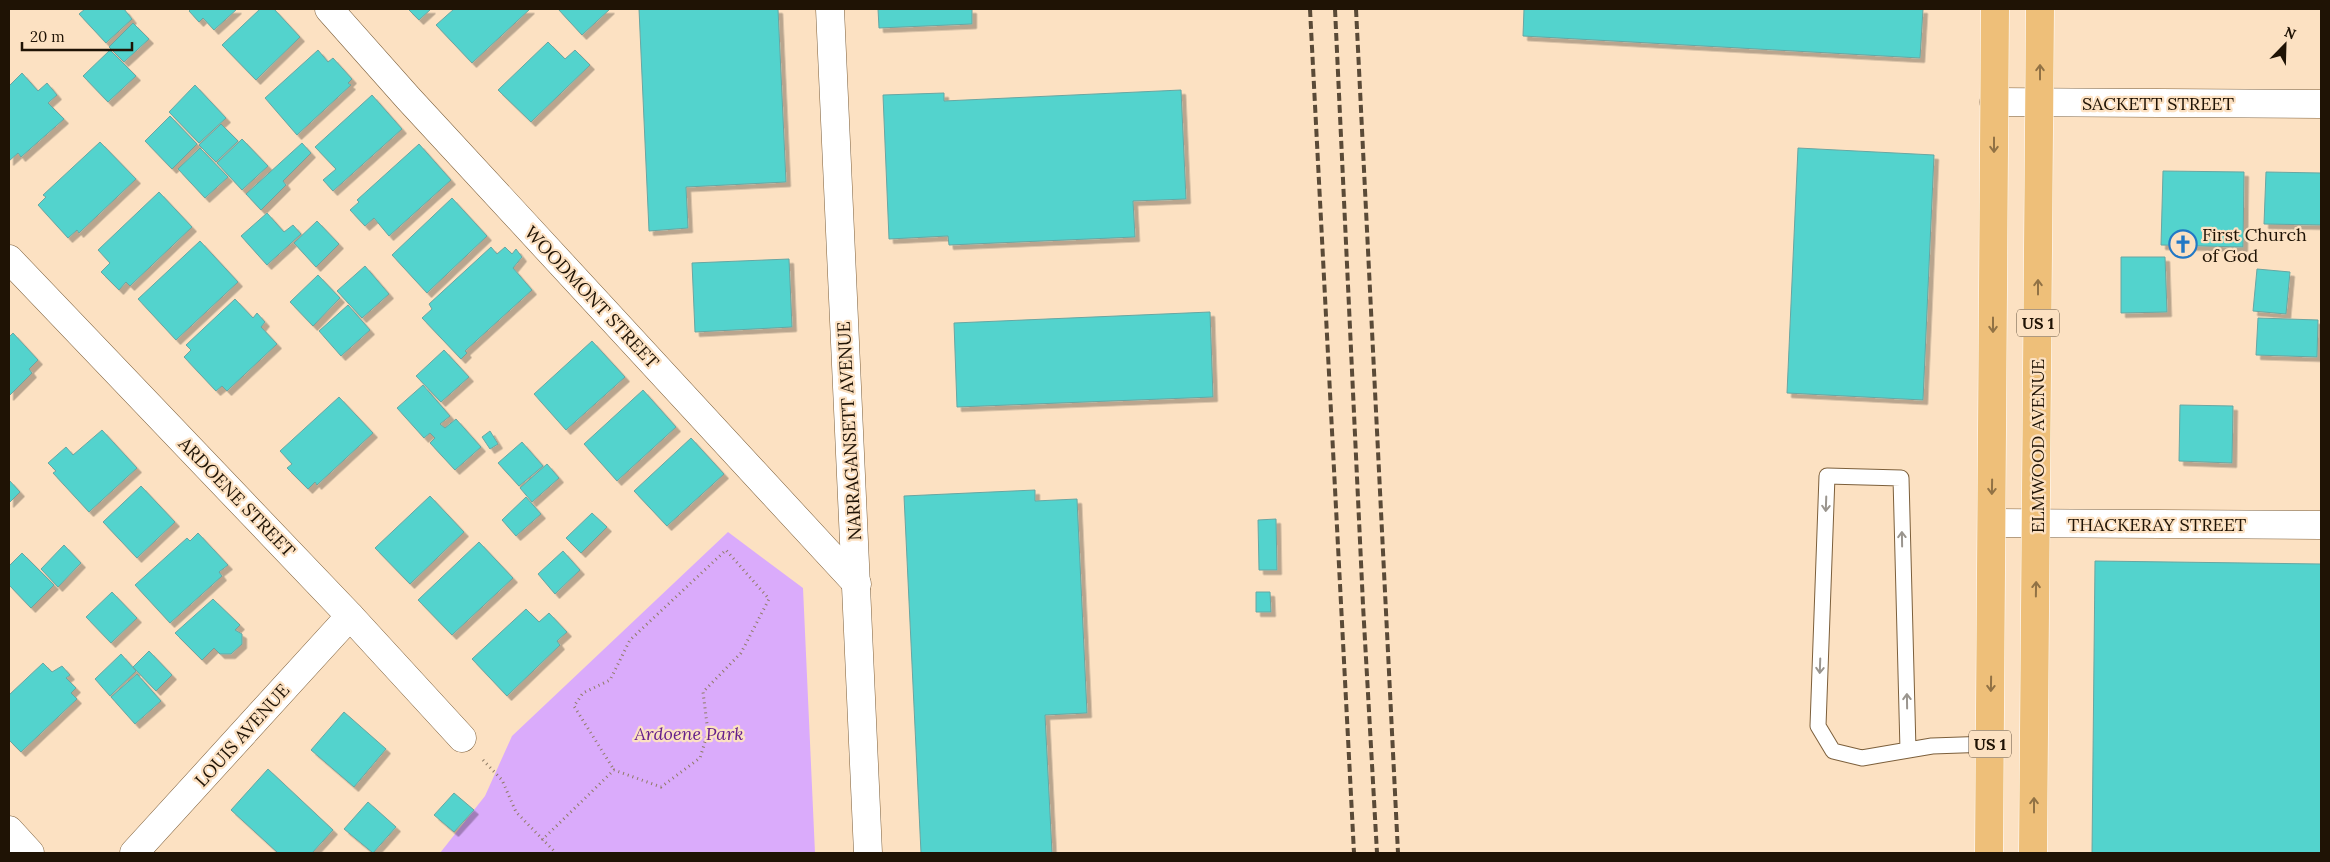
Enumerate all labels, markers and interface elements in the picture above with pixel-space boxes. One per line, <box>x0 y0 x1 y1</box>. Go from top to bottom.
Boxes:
scale bar <box>22 20 132 52</box>
north arrow <box>2260 20 2310 70</box>
text: N <box>2282 23 2299 44</box>
text: 20 m <box>30 27 65 46</box>
one-way arrow <box>2035 64 2045 80</box>
street label: SACKETT STREET <box>2082 92 2235 115</box>
one-way arrow <box>1989 136 1999 153</box>
street label: WOODMONT STREET <box>520 221 664 373</box>
place label: First Church of God <box>2202 223 2307 267</box>
church icon: First Church of God <box>2168 229 2198 259</box>
one-way arrow <box>2033 279 2043 295</box>
road number: US 1 <box>2017 309 2059 336</box>
one-way arrow <box>1989 317 1998 333</box>
street label: NARRAGANSETT AVENUE <box>832 321 866 541</box>
street label: ELMWOOD AVENUE <box>2026 359 2049 533</box>
street label: ARDOENE STREET <box>173 431 300 562</box>
one-way arrow <box>1987 479 1997 495</box>
one-way arrow <box>1821 495 1831 511</box>
street label: THACKERAY STREET <box>2068 513 2247 536</box>
one-way arrow <box>1898 531 1907 547</box>
one-way arrow <box>2031 581 2040 597</box>
one-way arrow <box>1816 658 1825 674</box>
one-way arrow <box>1986 676 1995 692</box>
street label: LOUIS AVENUE <box>190 679 294 791</box>
one-way arrow <box>1902 694 1911 710</box>
park label: Ardoene Park <box>633 722 744 745</box>
road number: US 1 <box>1969 731 2011 758</box>
one-way arrow <box>2029 797 2039 813</box>

